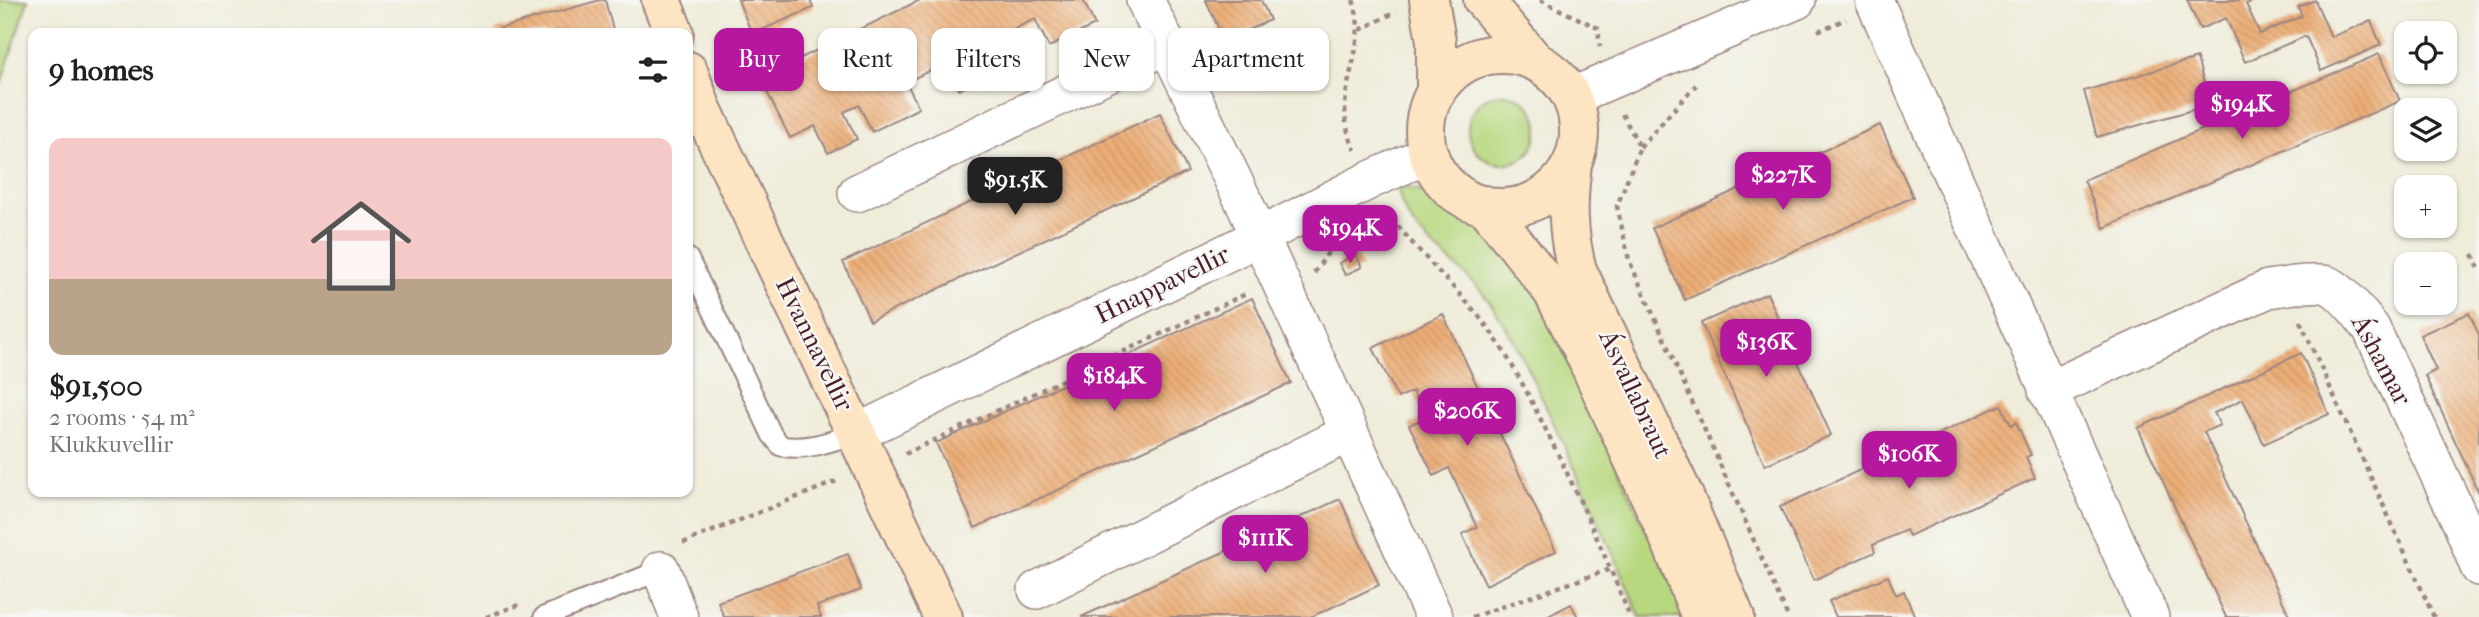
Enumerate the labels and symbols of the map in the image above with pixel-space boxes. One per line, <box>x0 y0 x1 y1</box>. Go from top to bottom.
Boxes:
pin: $194K <box>2193 82 2291 141</box>
pin: $227K <box>1734 152 1832 212</box>
pin: $91.5K <box>958 158 1072 217</box>
pin: $194K <box>1301 205 1399 265</box>
street label: Hnappavellir <box>1090 239 1235 330</box>
street label: Hvannavellir <box>769 272 860 416</box>
street label: Áshamar <box>2344 308 2419 411</box>
pin: $136K <box>1717 320 1815 379</box>
street label: Ásvallabraut <box>1592 324 1680 464</box>
pin: $184K <box>1065 354 1163 413</box>
pin: $206K <box>1418 388 1516 448</box>
pin: $106K <box>1860 432 1958 491</box>
pin: $111K <box>1216 516 1314 575</box>

